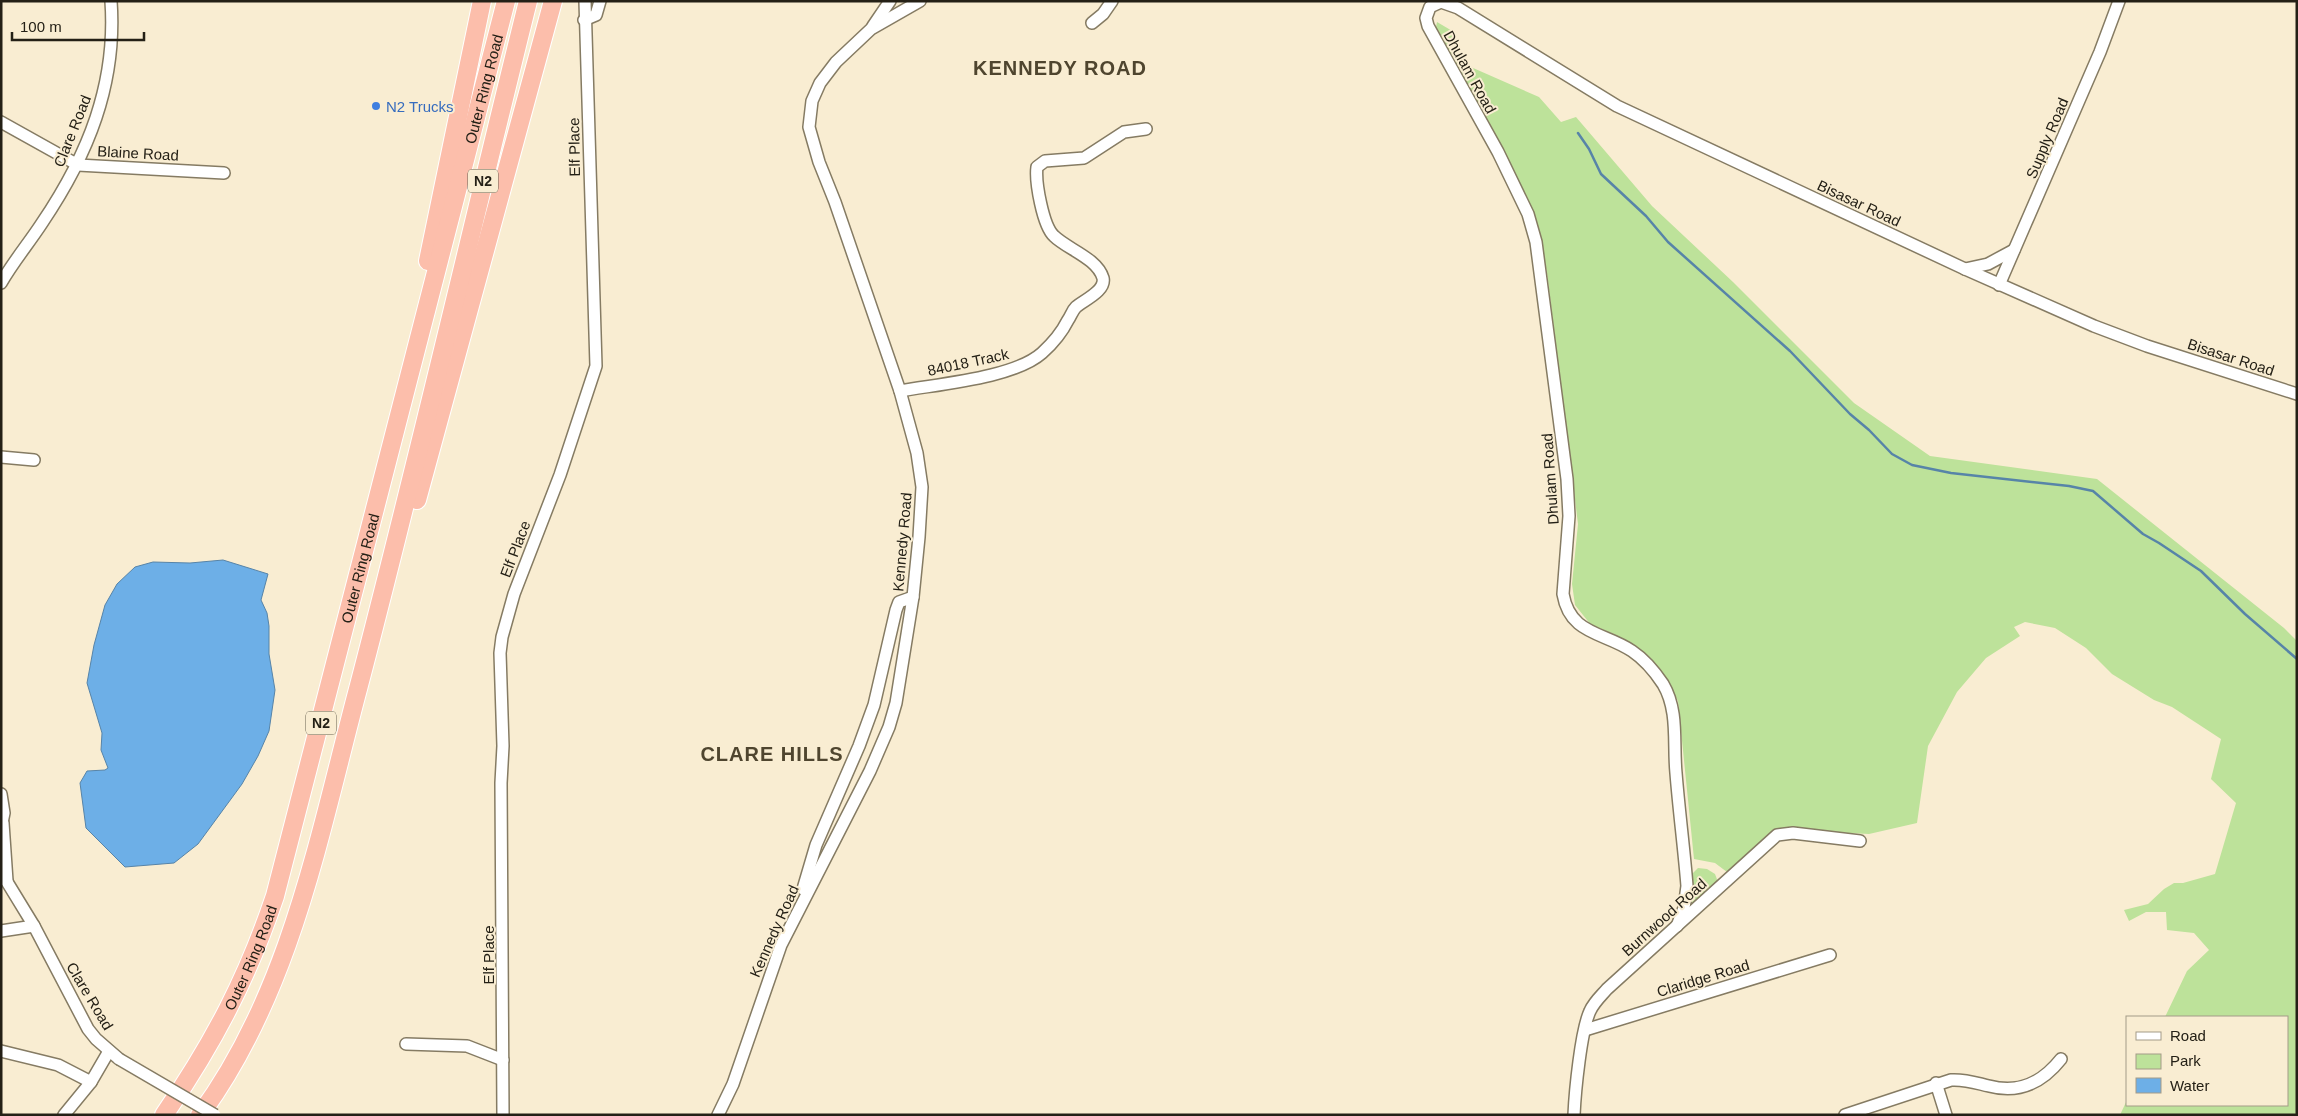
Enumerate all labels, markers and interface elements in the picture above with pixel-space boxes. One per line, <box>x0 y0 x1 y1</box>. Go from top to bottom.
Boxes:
scale bar <box>12 10 145 42</box>
text: 100 m <box>20 18 62 35</box>
street label: Dhulam Road <box>1440 28 1500 116</box>
street label: Outer Ring Road <box>461 32 506 145</box>
district label: KENNEDY ROAD <box>973 57 1147 79</box>
street label: Clare Road <box>50 93 94 169</box>
street label: Supply Road <box>2022 95 2072 181</box>
place label: N2 Trucks <box>386 98 454 115</box>
marker: N2 Trucks <box>370 100 382 112</box>
street label: Elf Place <box>565 117 583 177</box>
street label: Blaine Road <box>97 142 179 164</box>
road number: N2 <box>468 170 498 192</box>
street label: Bisasar Road <box>1815 176 1903 230</box>
street label: Bisasar Road <box>2186 335 2276 379</box>
street label: 84018 Track <box>926 345 1011 379</box>
street label: Dhulam Road <box>1538 433 1562 525</box>
street label: Kennedy Road <box>889 492 915 592</box>
street label: Outer Ring Road <box>337 511 382 625</box>
street label: Elf Place <box>496 518 534 580</box>
road number: N2 <box>306 711 336 734</box>
district label: CLARE HILLS <box>700 743 844 765</box>
street label: Burnwood Road <box>1618 875 1710 959</box>
street label: Kennedy Road <box>746 882 802 980</box>
street label: Outer Ring Road <box>220 903 280 1013</box>
street label: Elf Place <box>480 925 497 985</box>
street label: Claridge Road <box>1655 956 1751 1000</box>
street label: Clare Road <box>63 959 117 1033</box>
legend <box>2126 1016 2288 1106</box>
text: Road <box>2170 1027 2206 1044</box>
text: Park <box>2170 1052 2201 1069</box>
text: Water <box>2170 1077 2209 1094</box>

